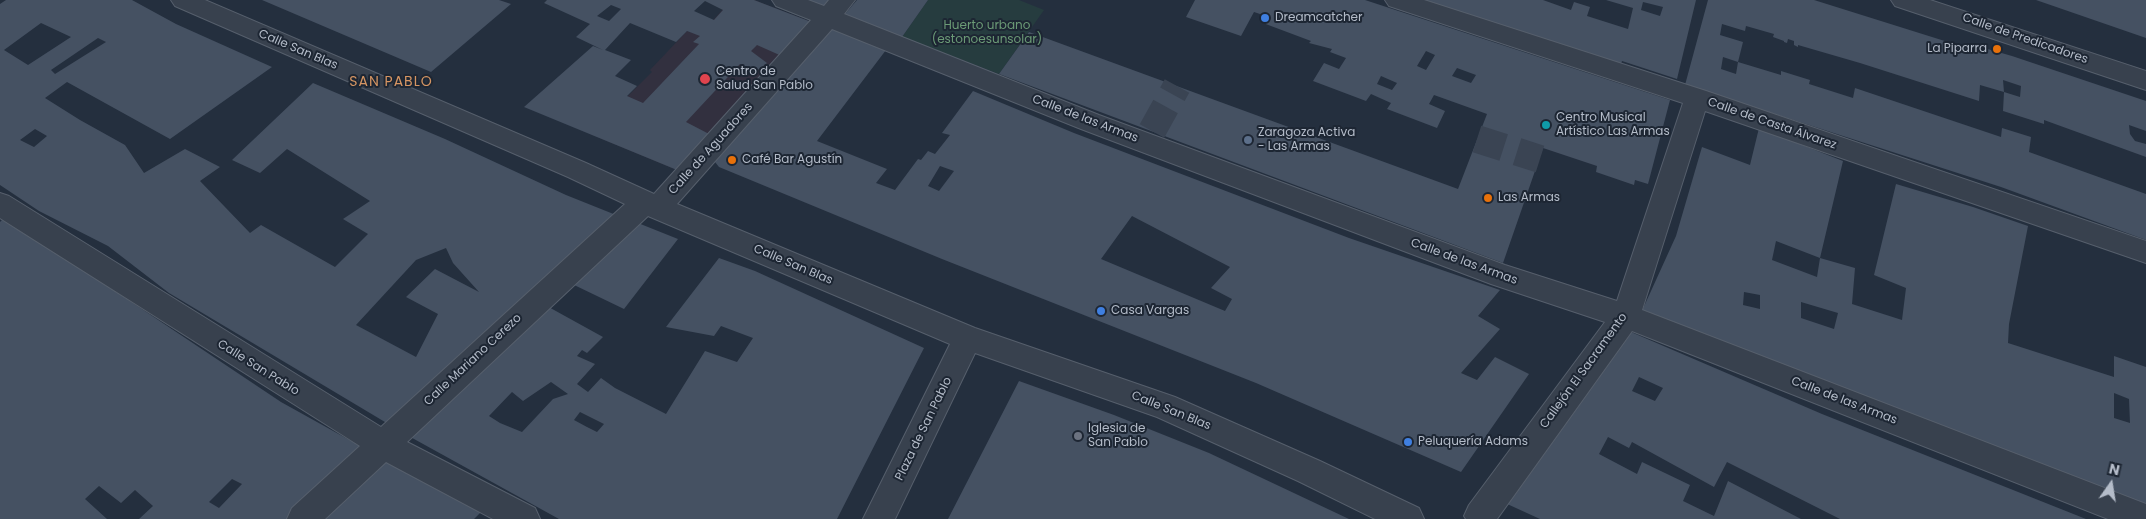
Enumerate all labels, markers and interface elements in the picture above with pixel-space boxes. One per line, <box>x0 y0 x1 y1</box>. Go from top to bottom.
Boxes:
place label: Dreamcatcher <box>1275 11 1363 25</box>
street label: Calle de Predicadores <box>1960 11 2090 67</box>
marker: Dreamcatcher <box>1259 12 1271 24</box>
park label: Huerto urbano (estonoesunsolar) <box>932 19 1042 47</box>
street label: Calle San Blas <box>256 27 340 73</box>
place label: La Piparra <box>1927 42 1987 56</box>
marker: La Piparra <box>1991 43 2003 55</box>
place label: Centro de Salud San Pablo <box>716 65 813 93</box>
marker: Centro de Salud San Pablo <box>698 72 712 86</box>
district label: SAN PABLO <box>348 74 434 90</box>
street label: Calle de las Armas <box>1030 92 1140 146</box>
street label: Calle de Casta Álvarez <box>1706 95 1838 153</box>
street label: Calle de Aguadores <box>666 100 756 198</box>
place label: Centro Musical Artístico Las Armas <box>1556 111 1670 139</box>
marker: Centro Musical Artístico Las Armas <box>1540 119 1552 131</box>
place label: Zaragoza Activa - Las Armas <box>1258 126 1355 154</box>
marker: Zaragoza Activa - Las Armas <box>1242 134 1254 146</box>
place label: Café Bar Agustín <box>742 153 842 167</box>
marker: Café Bar Agustín <box>726 154 738 166</box>
place label: Las Armas <box>1498 191 1560 205</box>
marker: Las Armas <box>1482 192 1494 204</box>
street label: Calle de las Armas <box>1409 236 1519 288</box>
street label: Calle San Blas <box>751 242 835 288</box>
place label: Casa Vargas <box>1111 304 1189 318</box>
marker: Casa Vargas <box>1095 305 1107 317</box>
street label: Callejón El Sacramento <box>1537 310 1631 432</box>
street label: Calle Mariano Cerezo <box>421 311 525 409</box>
street label: Calle San Pablo <box>214 337 302 399</box>
street label: Calle de las Armas <box>1789 374 1899 428</box>
street label: Plaza de San Pablo <box>893 375 955 483</box>
street label: Calle San Blas <box>1129 388 1213 434</box>
place label: Iglesia de San Pablo <box>1088 422 1148 450</box>
marker: Iglesia de San Pablo <box>1072 430 1084 442</box>
place label: Peluquería Adams <box>1418 435 1528 449</box>
marker: Peluquería Adams <box>1402 436 1414 448</box>
text: N <box>2107 458 2122 480</box>
north arrow <box>2086 459 2136 509</box>

